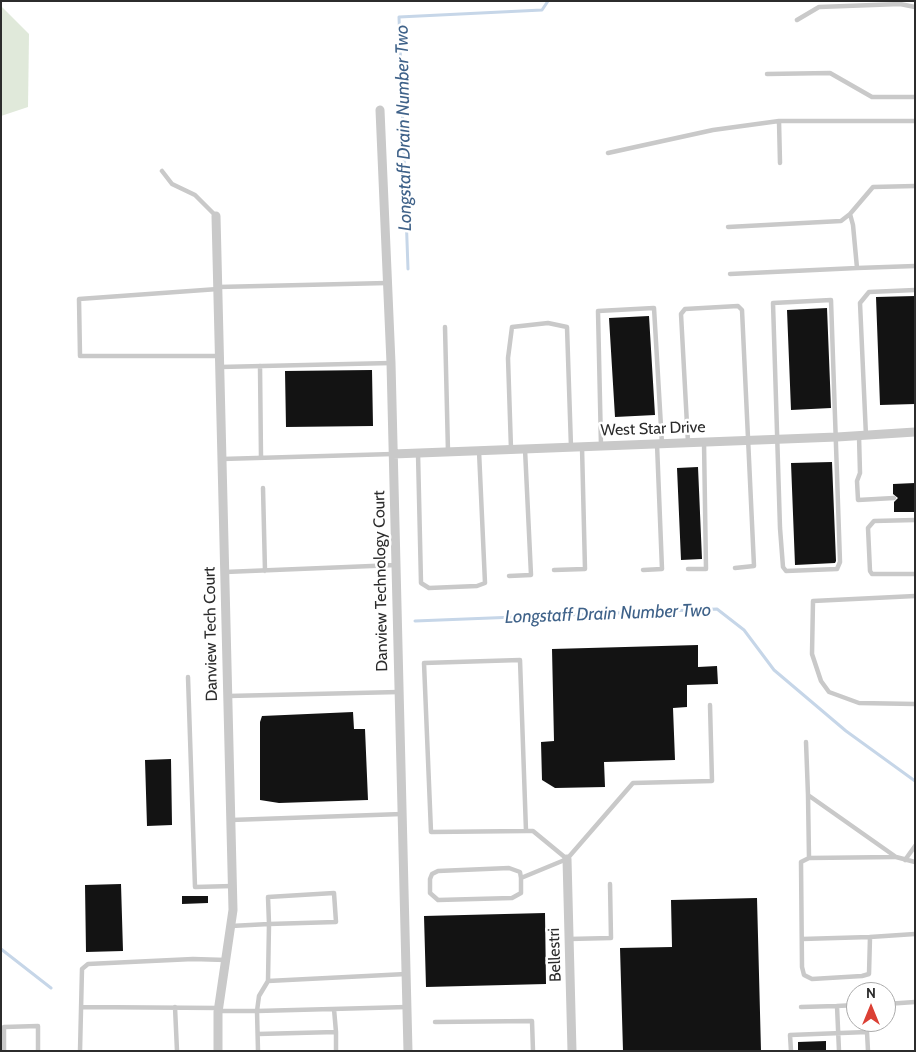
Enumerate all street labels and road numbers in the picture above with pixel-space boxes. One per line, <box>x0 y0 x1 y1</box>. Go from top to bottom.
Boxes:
street label: West Star Drive <box>600 418 706 440</box>
street label: Danview Technology Court <box>370 490 392 672</box>
street label: Danview Tech Court <box>200 566 222 702</box>
street label: Bellestri <box>544 928 566 982</box>

